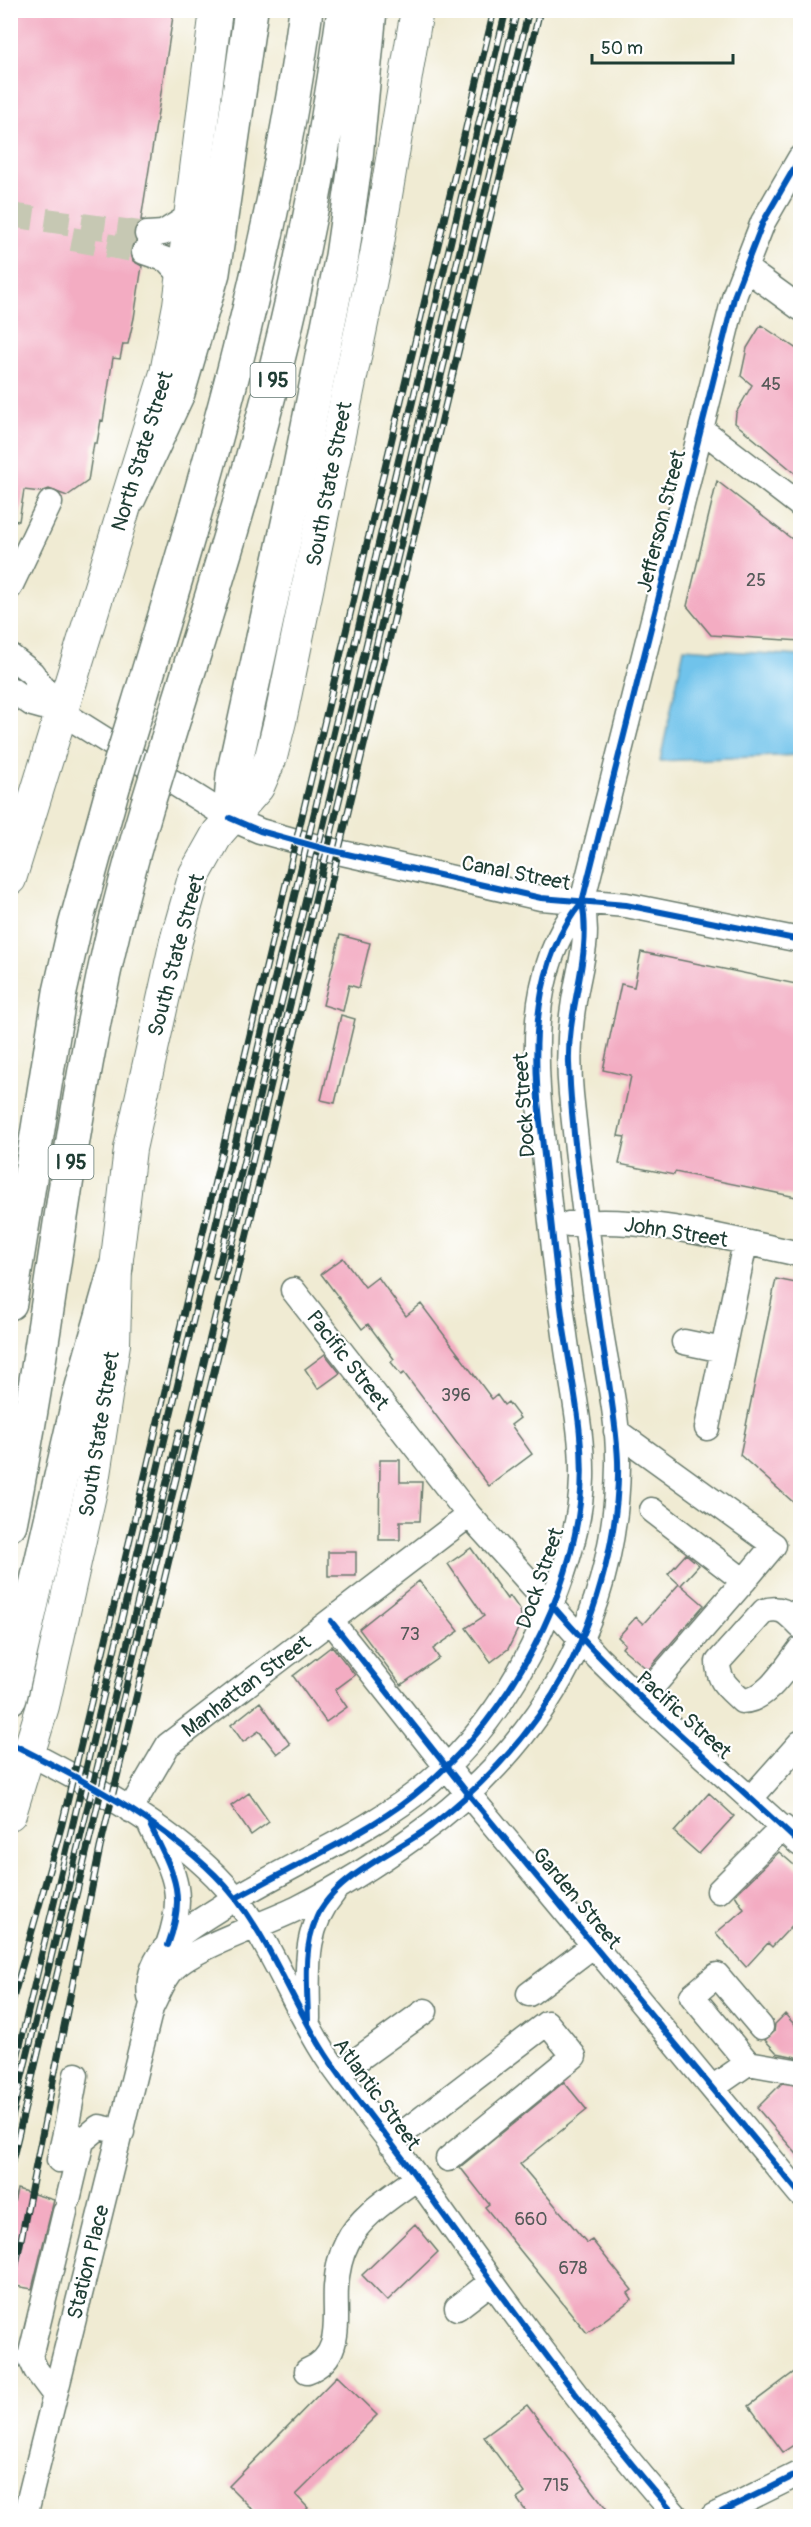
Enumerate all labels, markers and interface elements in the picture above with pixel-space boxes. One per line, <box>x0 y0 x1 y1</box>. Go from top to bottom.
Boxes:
scale bar <box>592 27 733 65</box>
text: 50 m <box>601 37 643 60</box>
road number: I 95 <box>250 363 296 397</box>
street label: North State Street <box>105 367 180 534</box>
house number: 45 <box>761 373 781 396</box>
street label: South State Street <box>300 399 359 569</box>
street label: Jefferson Street <box>631 447 692 595</box>
house number: 25 <box>746 569 766 592</box>
street label: Canal Street <box>459 850 573 897</box>
street label: South State Street <box>142 870 211 1039</box>
street label: Dock Street <box>507 1051 542 1158</box>
road number: I 95 <box>48 1145 94 1179</box>
street label: John Street <box>622 1211 730 1254</box>
street label: Pacific Street <box>300 1305 395 1416</box>
street label: South State Street <box>73 1349 126 1519</box>
house number: 396 <box>441 1384 471 1407</box>
street label: Dock Street <box>511 1523 571 1632</box>
house number: 73 <box>400 1623 420 1646</box>
street label: Manhattan Street <box>176 1629 317 1744</box>
street label: Pacific Street <box>630 1665 737 1766</box>
street label: Garden Street <box>526 1842 627 1955</box>
street label: Atlantic Street <box>327 2033 427 2156</box>
street label: Station Place <box>61 2202 116 2322</box>
house number: 660 <box>514 2208 548 2231</box>
house number: 678 <box>559 2257 587 2280</box>
house number: 715 <box>543 2474 569 2497</box>

